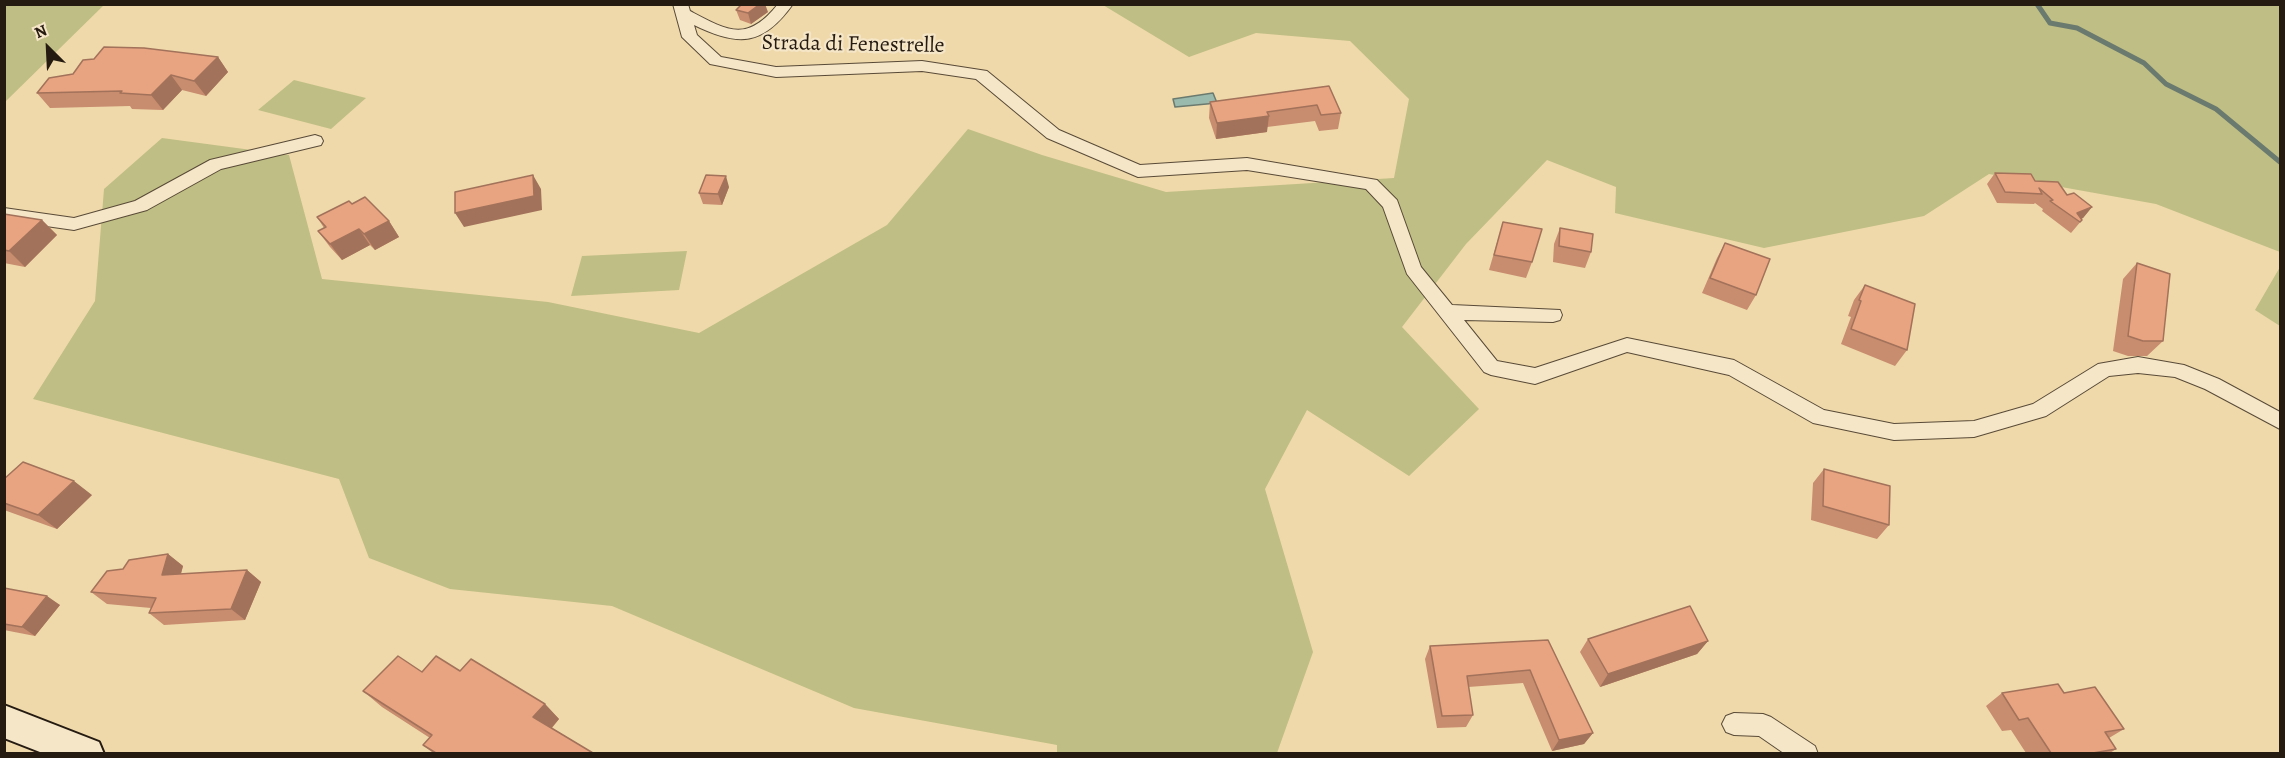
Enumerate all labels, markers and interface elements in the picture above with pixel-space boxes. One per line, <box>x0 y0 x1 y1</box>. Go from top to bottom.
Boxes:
north arrow <box>18 18 78 78</box>
text: N <box>31 19 50 44</box>
street label: Strada di Fenestrelle <box>761 30 945 60</box>

